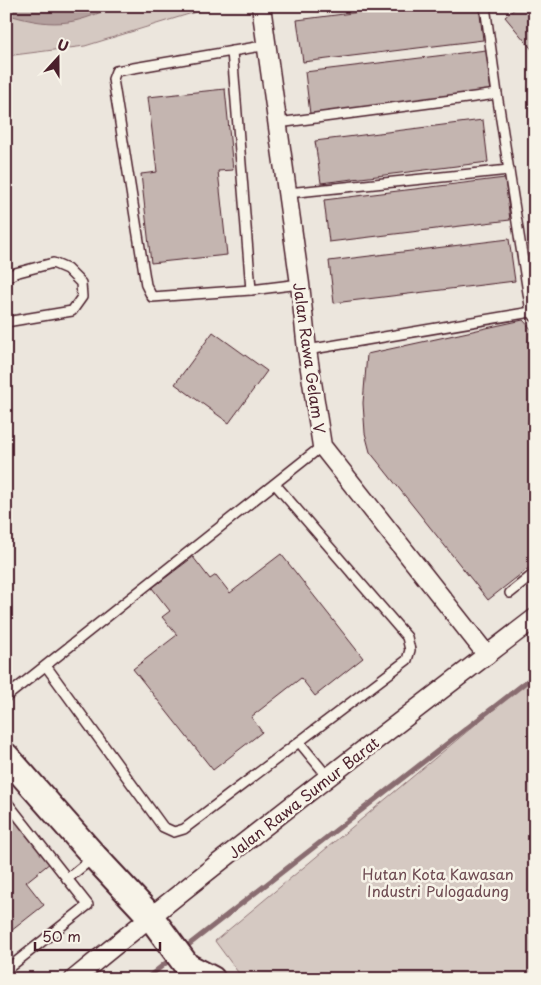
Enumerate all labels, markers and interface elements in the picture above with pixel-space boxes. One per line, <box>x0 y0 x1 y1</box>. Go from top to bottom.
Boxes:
north arrow <box>32 32 82 82</box>
text: U <box>54 34 72 57</box>
street label: Jalan Rawa Gelam V <box>288 281 332 436</box>
street label: Jalan Rawa Sumur Barat <box>223 731 383 863</box>
park label: Hutan Kota Kawasan Industri Pulogadung <box>362 862 514 902</box>
scale bar <box>35 920 160 952</box>
text: 50 m <box>42 924 81 947</box>

